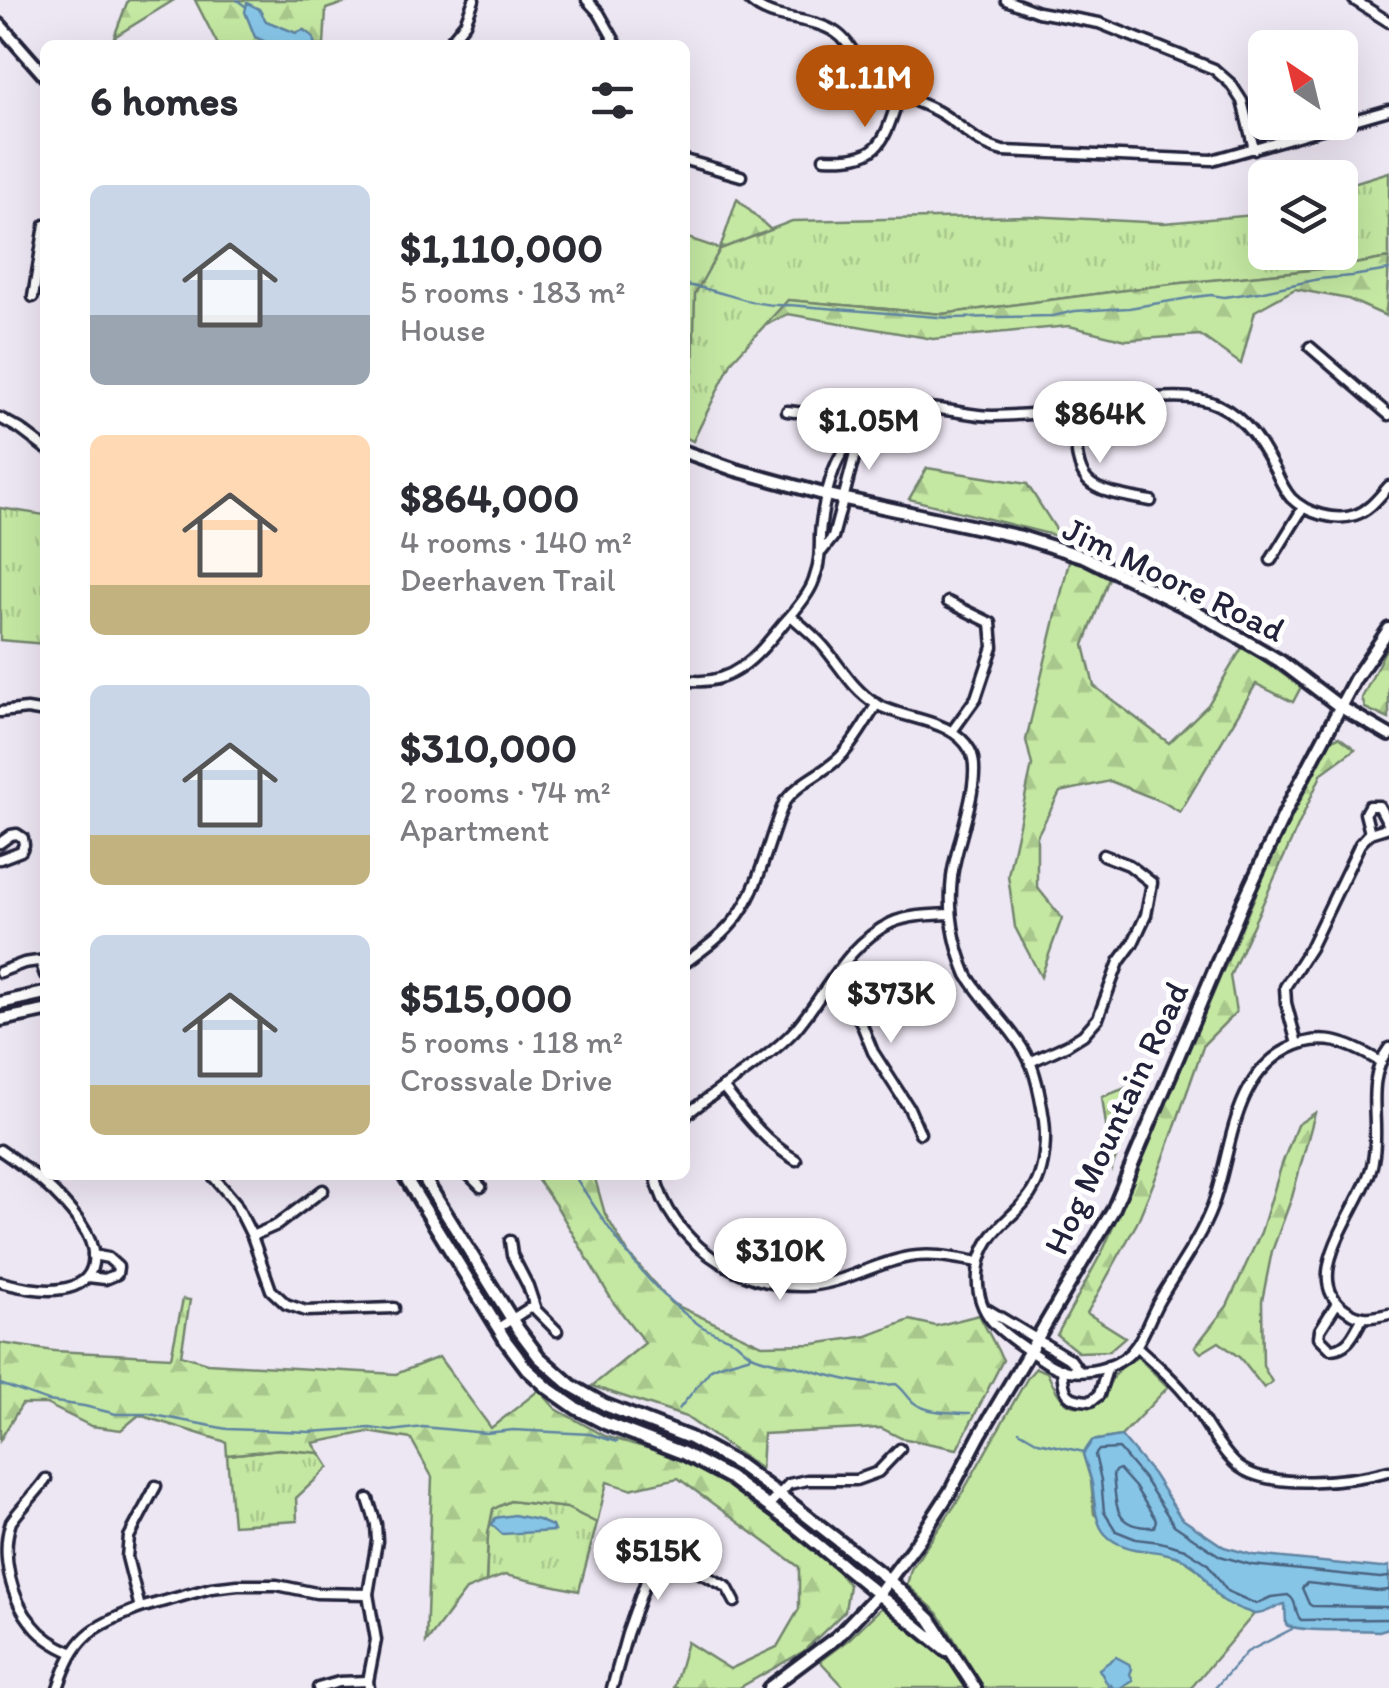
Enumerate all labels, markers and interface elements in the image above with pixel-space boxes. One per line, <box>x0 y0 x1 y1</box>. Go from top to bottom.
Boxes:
north arrow <box>1248 30 1358 140</box>
map controls <box>1248 30 1358 270</box>
pin: $1.11M <box>784 45 946 130</box>
text: $1.11M <box>818 58 912 96</box>
icon: filters <box>585 73 640 128</box>
text: 6 homes <box>90 75 238 126</box>
button: layers <box>1248 160 1358 270</box>
text: $1,110,000 <box>400 222 603 273</box>
icon: home <box>170 225 290 345</box>
text: 5 rooms · 183 m² <box>400 273 626 311</box>
text: House <box>400 311 486 349</box>
pin: $864K <box>1030 381 1170 466</box>
pin: $1.05M <box>788 388 950 473</box>
text: $864K <box>1055 394 1145 432</box>
text: $1.05M <box>819 401 919 439</box>
text: $864,000 <box>400 472 579 523</box>
icon: home <box>170 475 290 595</box>
street label: Jim Moore Road <box>1056 507 1292 651</box>
text: 4 rooms · 140 m² <box>400 523 632 561</box>
text: Deerhaven Trail <box>400 561 616 599</box>
text: $310,000 <box>400 722 577 773</box>
icon: home <box>170 725 290 845</box>
text: 2 rooms · 74 m² <box>400 773 611 811</box>
text: Apartment <box>400 811 549 849</box>
pin: $373K <box>821 961 961 1046</box>
text: $515,000 <box>400 972 572 1023</box>
text: $373K <box>847 974 935 1012</box>
icon: home <box>170 975 290 1095</box>
street label: Hog Mountain Road <box>1034 975 1198 1261</box>
text: 5 rooms · 118 m² <box>400 1023 623 1061</box>
text: Crossvale Drive <box>400 1061 612 1099</box>
pin: $310K <box>710 1218 850 1303</box>
text: $310K <box>736 1231 824 1269</box>
pin: $515K <box>588 1518 728 1603</box>
text: $515K <box>615 1531 701 1569</box>

